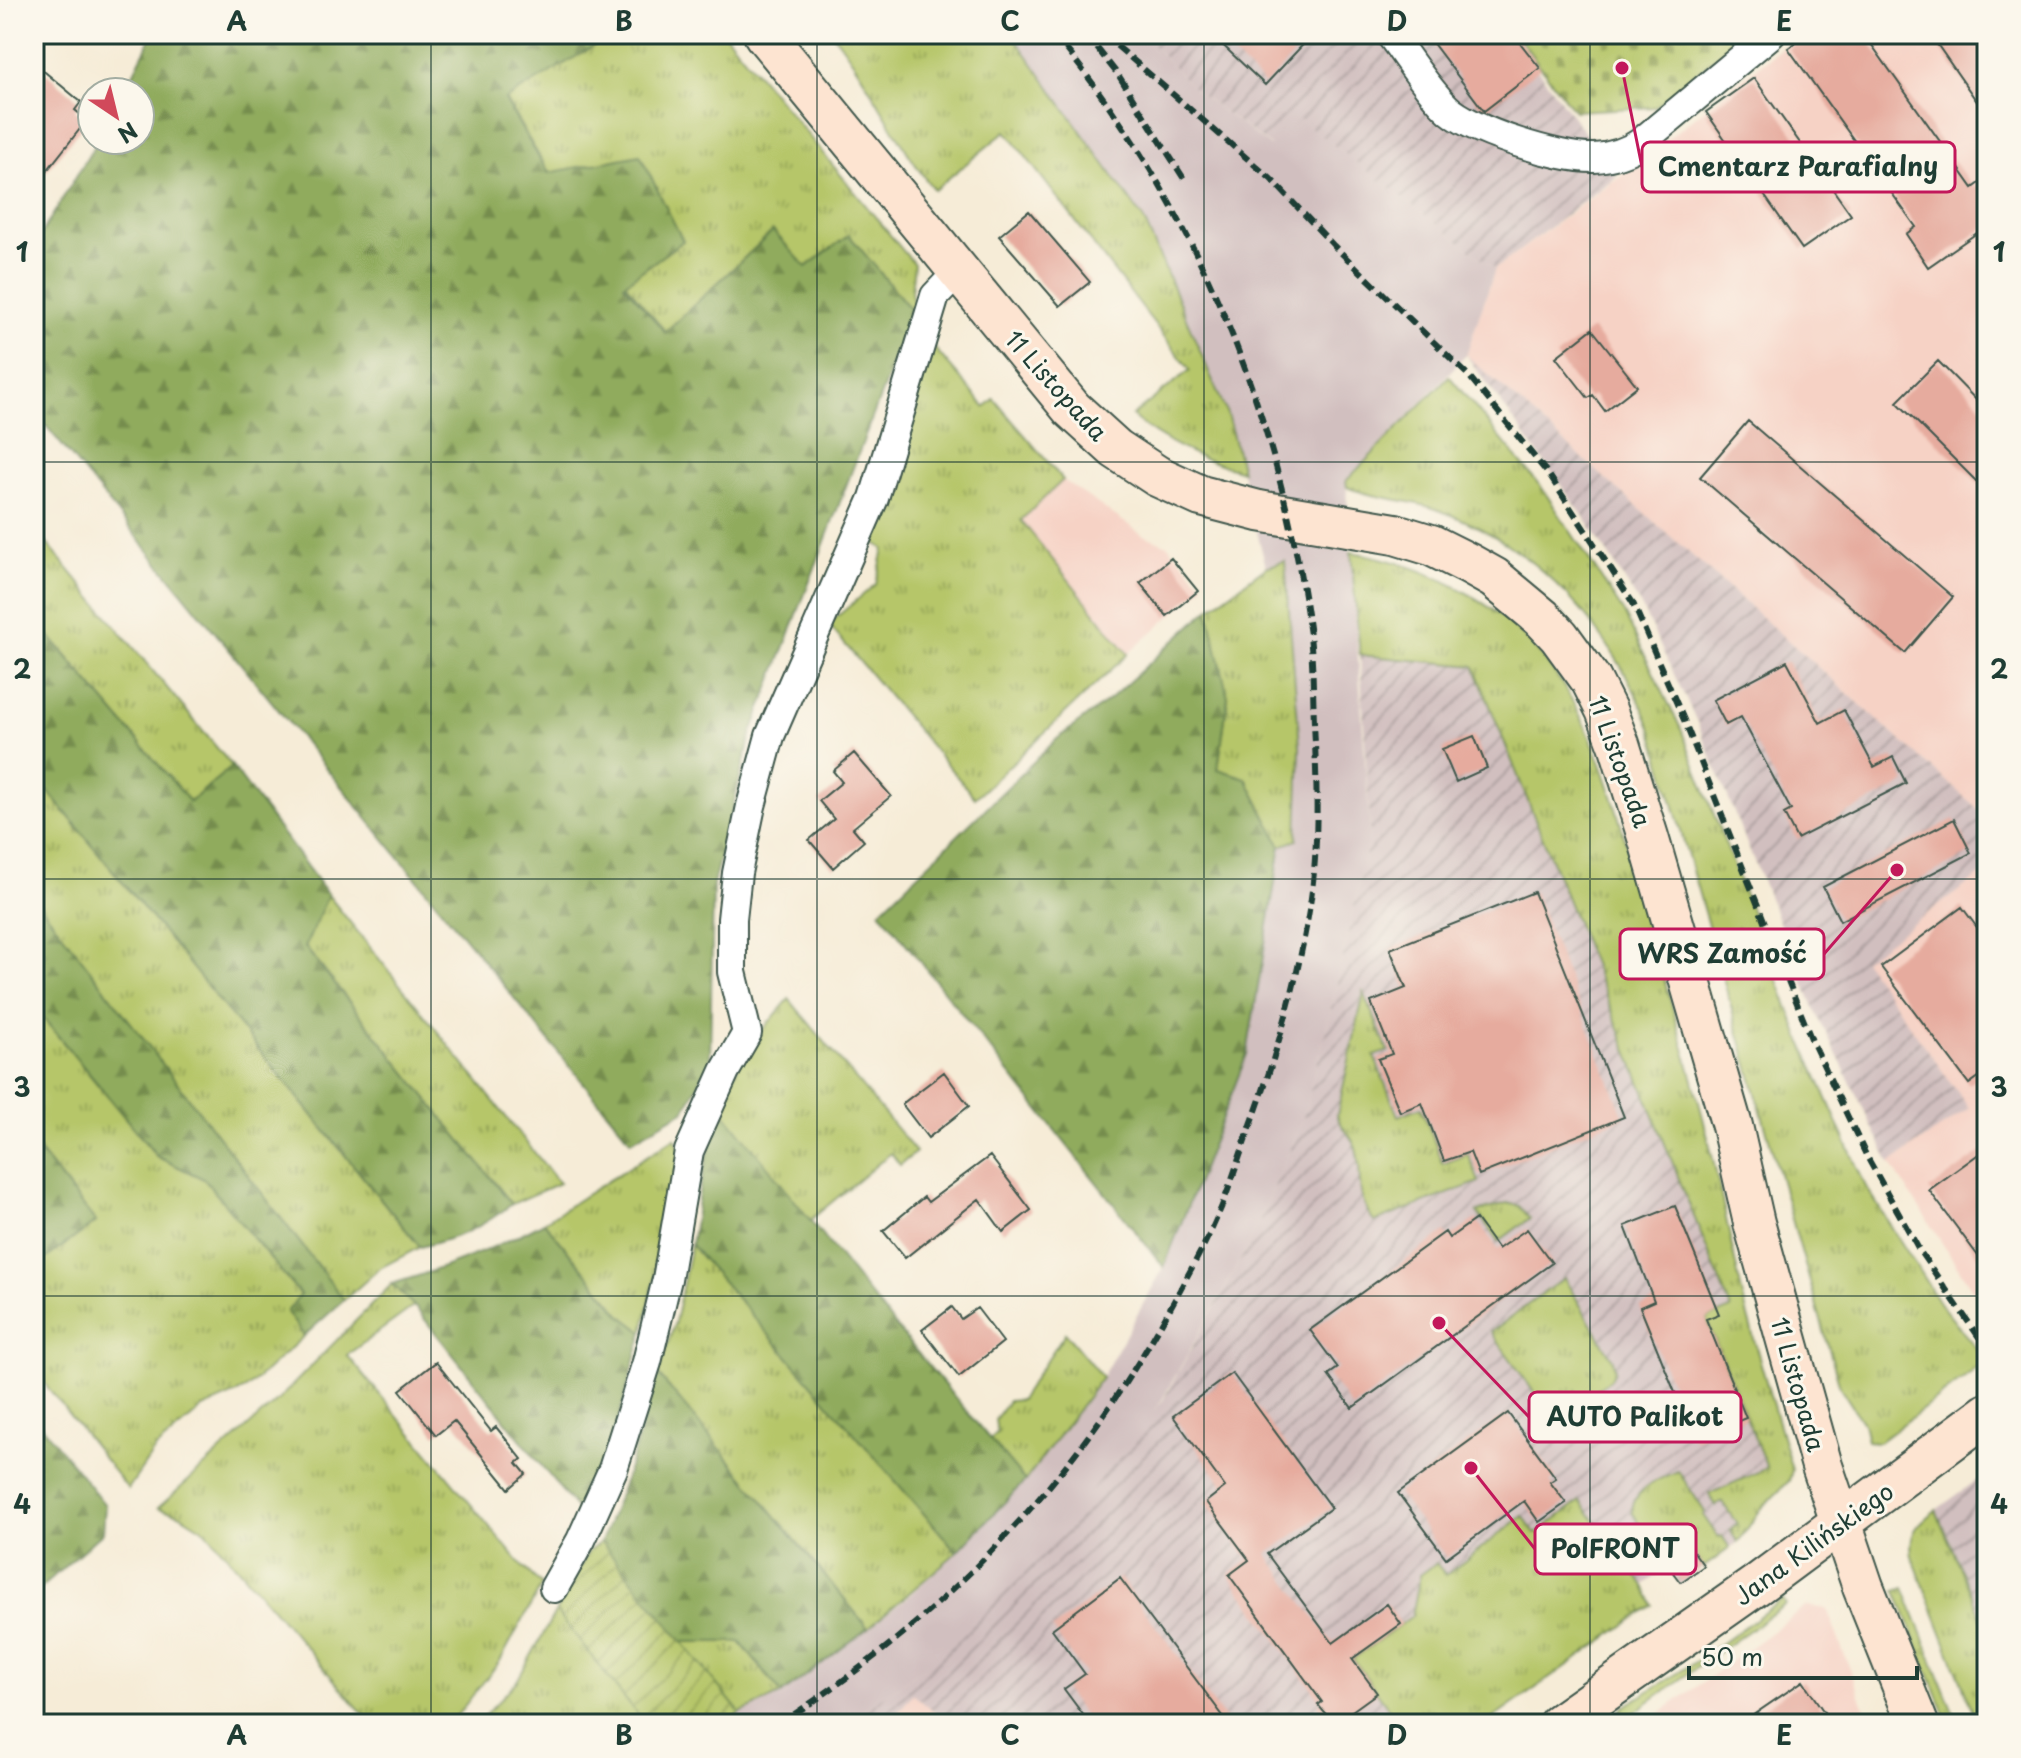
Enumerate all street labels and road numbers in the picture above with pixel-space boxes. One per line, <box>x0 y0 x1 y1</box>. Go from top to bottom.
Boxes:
street label: 11 Listopada <box>997 322 1117 448</box>
street label: 11 Listopada <box>1580 690 1662 832</box>
street label: 11 Listopada <box>1763 1313 1835 1455</box>
street label: Jana Kilińskiego <box>1726 1473 1900 1613</box>

